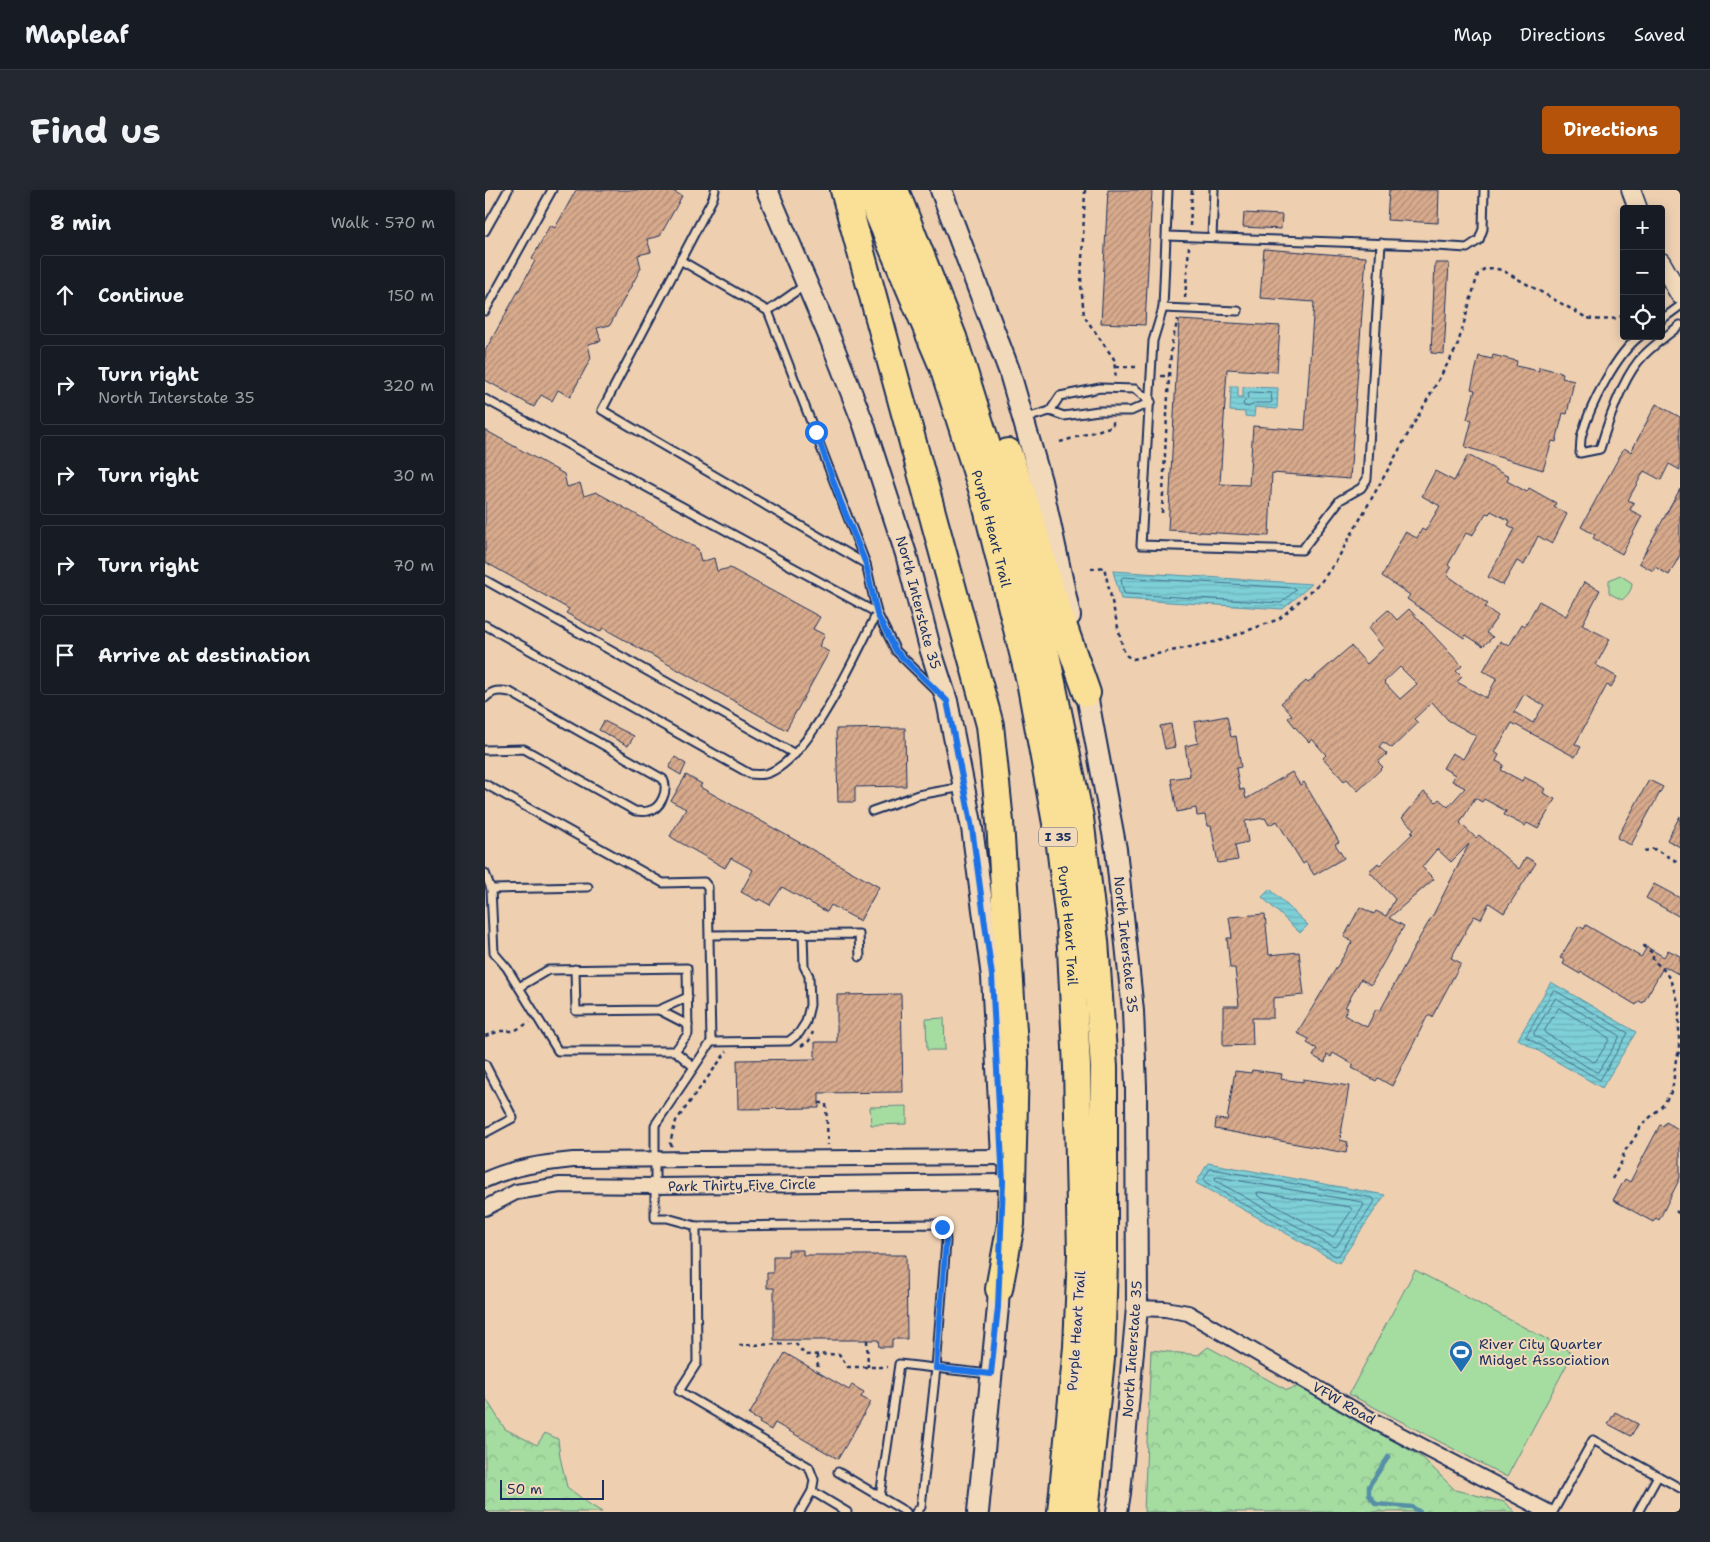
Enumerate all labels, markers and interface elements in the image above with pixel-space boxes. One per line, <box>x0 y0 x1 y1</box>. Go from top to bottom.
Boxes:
text: Mapleaf <box>25 19 129 51</box>
text: Map <box>1454 23 1492 47</box>
text: Directions <box>1520 23 1606 47</box>
text: Saved <box>1634 23 1685 47</box>
button: Directions <box>1542 106 1680 154</box>
text: Find us <box>30 107 161 154</box>
map controls <box>1620 205 1665 340</box>
button: + <box>1620 205 1665 250</box>
text: 8 min <box>50 209 111 237</box>
text: Walk · 570 m <box>331 212 435 233</box>
button: − <box>1620 250 1665 295</box>
icon: ahead <box>51 281 79 309</box>
text: Continue <box>98 283 184 308</box>
text: 150 m <box>387 285 434 306</box>
button: locate <box>1620 295 1665 340</box>
text: Turn right <box>98 362 199 387</box>
icon: right <box>51 371 79 399</box>
text: 320 m <box>383 375 434 396</box>
text: North Interstate 35 <box>98 387 255 408</box>
route start <box>805 421 828 444</box>
icon: right <box>51 461 79 489</box>
text: Turn right <box>98 463 199 488</box>
text: 30 m <box>393 465 434 486</box>
street label: Purple Heart Trail <box>968 468 1015 590</box>
street label: North Interstate 35 <box>892 534 945 671</box>
icon: right <box>51 551 79 579</box>
text: Turn right <box>98 553 199 578</box>
text: 70 m <box>393 555 434 576</box>
icon: arrive <box>51 641 79 669</box>
text: Arrive at destination <box>98 643 310 668</box>
road number: I 35 <box>1039 828 1077 846</box>
street label: Purple Heart Trail <box>1054 865 1082 987</box>
street label: North Interstate 35 <box>1110 875 1142 1014</box>
street label: Park Thirty Five Circle <box>668 1175 816 1195</box>
route end <box>931 1216 954 1239</box>
street label: Purple Heart Trail <box>1063 1270 1089 1392</box>
street label: North Interstate 35 <box>1118 1280 1146 1418</box>
place label: River City Quarter Midget Association <box>1479 1335 1610 1369</box>
sports icon: River City Quarter Midget Association <box>1448 1339 1474 1373</box>
street label: VFW Road <box>1309 1378 1379 1428</box>
scale bar <box>500 1477 604 1500</box>
text: 50 m <box>507 1480 542 1498</box>

